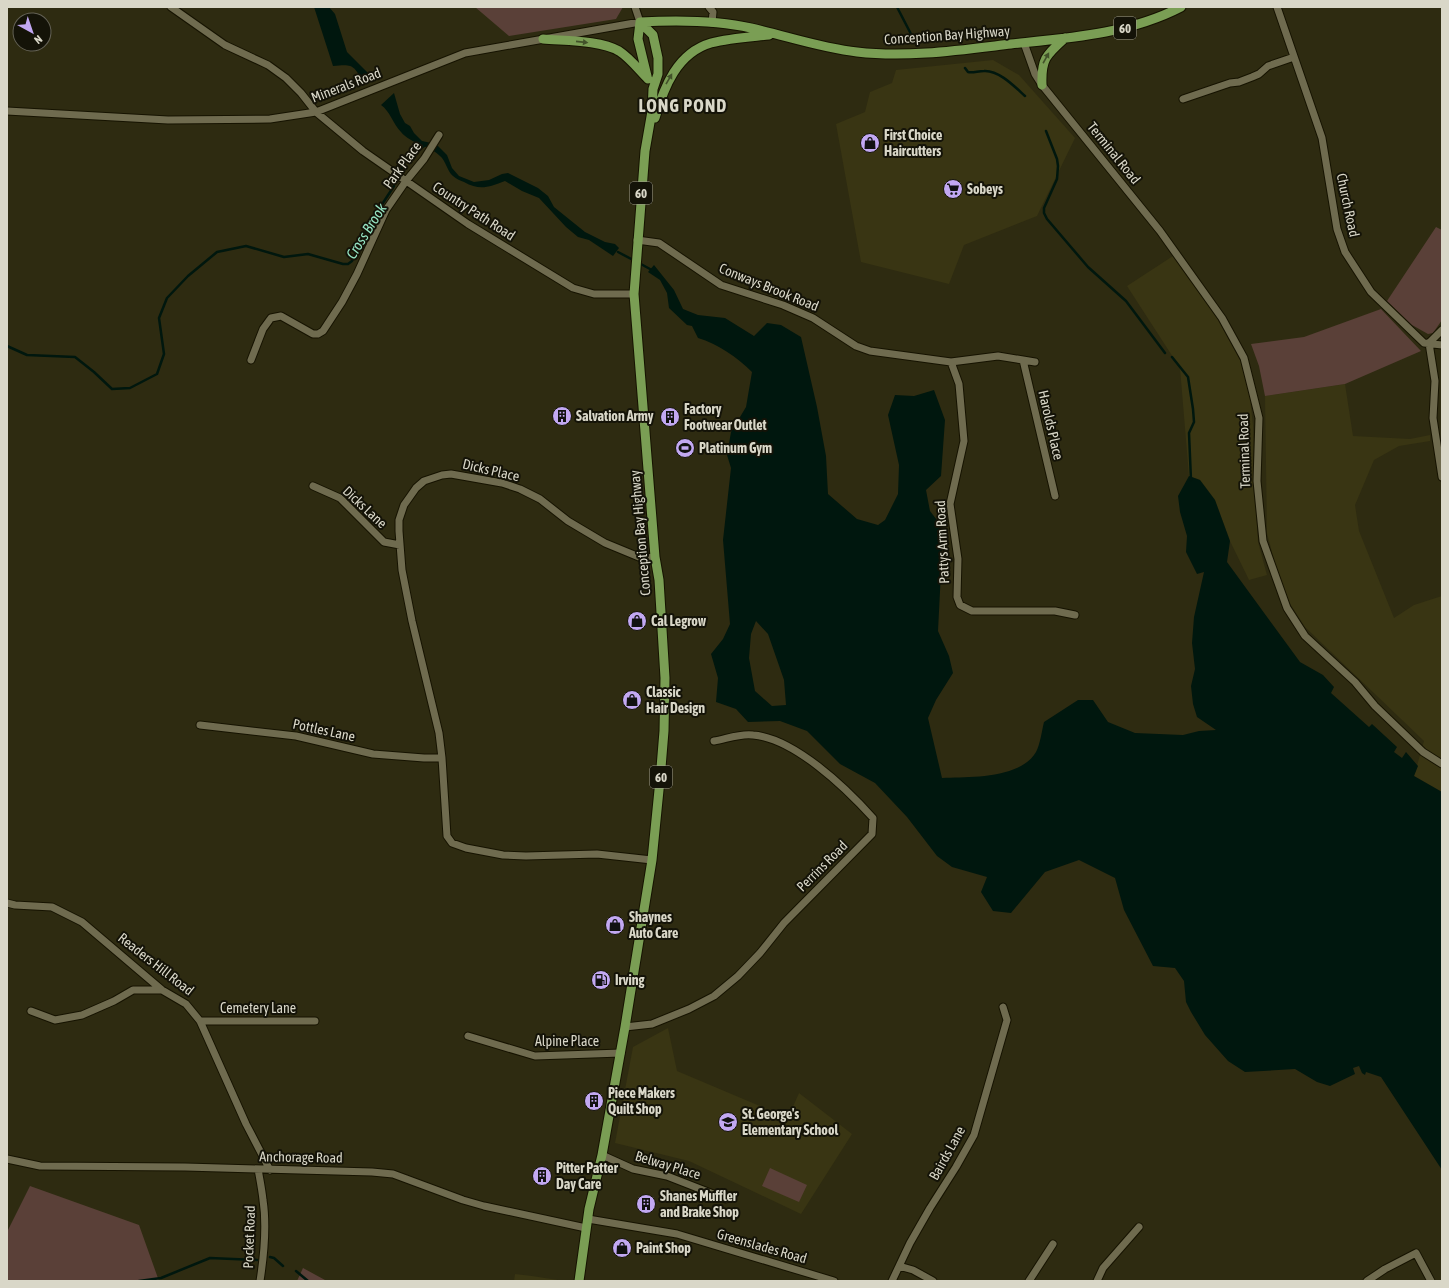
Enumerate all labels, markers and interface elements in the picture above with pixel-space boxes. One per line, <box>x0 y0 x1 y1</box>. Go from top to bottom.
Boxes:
north arrow <box>12 12 52 52</box>
road number: 60 <box>1114 17 1136 39</box>
street label: Conception Bay Highway <box>884 23 1011 47</box>
text: N <box>32 33 45 46</box>
one-way arrow <box>576 39 588 46</box>
one-way arrow <box>1043 52 1049 64</box>
street label: Minerals Road <box>309 64 383 106</box>
one-way arrow <box>666 73 673 85</box>
district label: LONG POND <box>639 95 727 116</box>
street label: Terminal Road <box>1084 119 1144 187</box>
place label: First Choice Haircutters <box>884 127 942 159</box>
shop icon: First Choice Haircutters <box>859 132 881 154</box>
street label: Park Place <box>380 138 424 192</box>
street label: Church Road <box>1333 172 1363 238</box>
street label: Country Path Road <box>430 178 518 244</box>
supermarket icon: Sobeys <box>942 178 964 200</box>
place label: Sobeys <box>967 181 1003 197</box>
road number: 60 <box>630 182 652 204</box>
water label: Cross Brook <box>342 200 390 262</box>
street label: Conways Brook Road <box>717 260 821 314</box>
street label: Harolds Place <box>1035 389 1067 461</box>
place label: Factory Footwear Outlet <box>684 401 767 433</box>
building icon: Salvation Army <box>551 405 573 427</box>
building icon: Factory Footwear Outlet <box>659 406 681 428</box>
place label: Salvation Army <box>576 408 654 424</box>
street label: Terminal Road <box>1235 413 1253 489</box>
sports icon: Platinum Gym <box>674 437 696 459</box>
place label: Platinum Gym <box>699 440 772 456</box>
street label: Dicks Place <box>461 456 521 484</box>
street label: Conception Bay Highway <box>627 469 653 596</box>
street label: Dicks Lane <box>340 483 390 531</box>
street label: Pattys Arm Road <box>932 500 952 584</box>
shop icon: Cal Legrow <box>626 610 648 632</box>
place label: Cal Legrow <box>651 613 707 629</box>
place label: Classic Hair Design <box>646 684 705 716</box>
shop icon: Classic Hair Design <box>621 689 643 711</box>
street label: Pottles Lane <box>291 716 357 744</box>
road number: 60 <box>650 766 672 788</box>
street label: Perrins Road <box>793 837 851 895</box>
place label: Shaynes Auto Care <box>628 909 678 941</box>
shop icon: Shaynes Auto Care <box>604 914 626 936</box>
street label: Readers Hill Road <box>115 930 197 998</box>
fuel station icon: Irving <box>590 969 612 991</box>
place label: Irving <box>615 972 645 988</box>
street label: Cemetery Lane <box>220 1000 296 1016</box>
street label: Alpine Place <box>535 1033 599 1049</box>
place label: Piece Makers Quilt Shop <box>608 1085 675 1117</box>
building icon: Piece Makers Quilt Shop <box>583 1090 605 1112</box>
place label: St. George's Elementary School <box>742 1106 838 1138</box>
school or university icon: St. George's Elementary School <box>717 1111 739 1133</box>
street label: Bairds Lane <box>926 1123 968 1183</box>
street label: Belway Place <box>633 1147 703 1183</box>
street label: Anchorage Road <box>259 1148 343 1166</box>
place label: Pitter Patter Day Care <box>556 1160 619 1192</box>
building icon: Pitter Patter Day Care <box>531 1165 553 1187</box>
place label: Shanes Muffler and Brake Shop <box>660 1188 739 1220</box>
building icon: Shanes Muffler and Brake Shop <box>635 1193 657 1215</box>
street label: Pocket Road <box>240 1205 258 1269</box>
street label: Greenslades Road <box>715 1226 809 1266</box>
shop icon: Paint Shop <box>611 1237 633 1259</box>
place label: Paint Shop <box>636 1240 691 1256</box>

